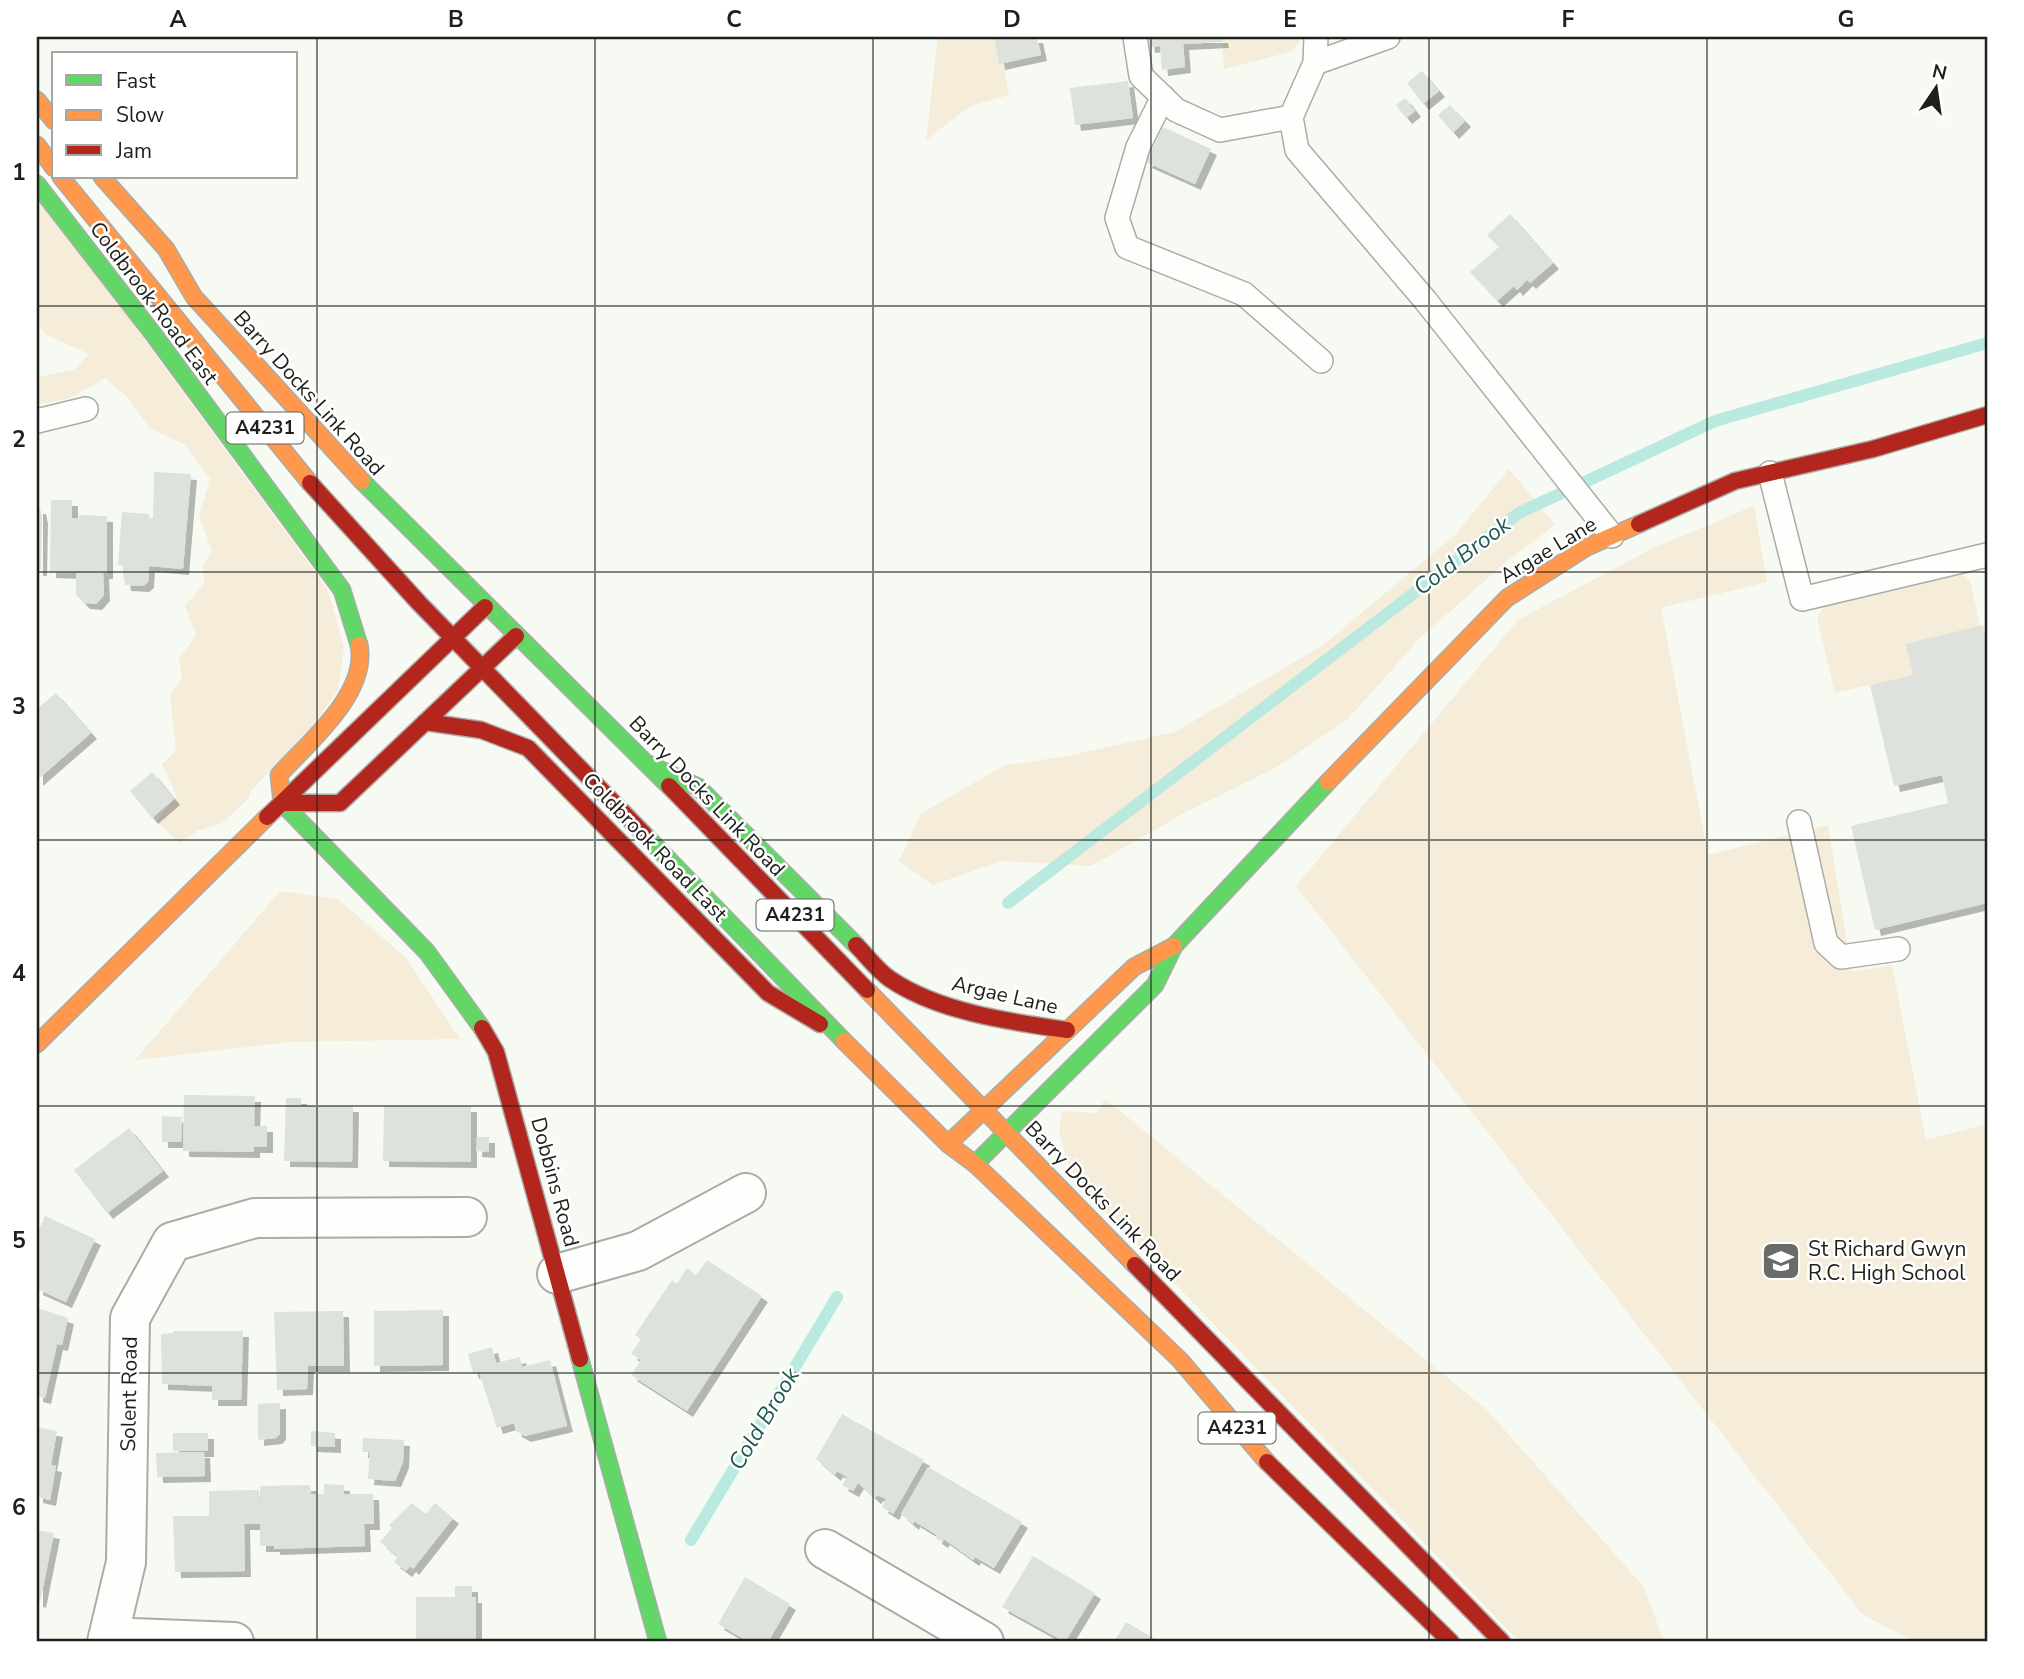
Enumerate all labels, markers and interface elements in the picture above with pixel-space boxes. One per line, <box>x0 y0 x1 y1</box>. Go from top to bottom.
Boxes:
text: A <box>169 4 187 35</box>
text: B <box>448 4 464 35</box>
text: C <box>726 4 742 35</box>
text: D <box>1003 4 1021 35</box>
text: E <box>1283 4 1297 35</box>
text: F <box>1562 4 1575 35</box>
text: G <box>1838 4 1854 35</box>
legend <box>52 52 298 178</box>
north arrow <box>1902 52 1972 122</box>
text: N <box>1930 58 1949 87</box>
text: Fast <box>116 67 156 95</box>
text: Slow <box>116 101 165 129</box>
text: Jam <box>115 137 152 165</box>
text: 1 <box>12 157 26 188</box>
street label: Coldbrook Road East <box>84 216 225 391</box>
street label: Barry Docks Link Road <box>227 305 391 481</box>
road number: A4231 <box>226 412 304 444</box>
text: 2 <box>12 424 26 455</box>
water label: Cold Brook <box>1407 509 1517 603</box>
street label: Argae Lane <box>1494 510 1602 590</box>
text: 3 <box>12 691 26 722</box>
street label: Barry Docks Link Road <box>623 710 791 882</box>
street label: Coldbrook Road East <box>576 766 734 928</box>
road number: A4231 <box>756 900 834 931</box>
text: 4 <box>12 958 26 989</box>
street label: Argae Lane <box>949 969 1061 1021</box>
street label: Dobbins Road <box>524 1114 586 1250</box>
street label: Barry Docks Link Road <box>1019 1115 1187 1287</box>
text: 5 <box>12 1225 26 1256</box>
place label: St Richard Gwyn R.C. High School <box>1808 1235 1966 1287</box>
school or university icon: St Richard Gwyn R.C. High School <box>1760 1240 1802 1282</box>
street label: Solent Road <box>114 1336 144 1452</box>
water label: Cold Brook <box>721 1362 807 1476</box>
road number: A4231 <box>1198 1412 1276 1444</box>
text: 6 <box>12 1492 26 1523</box>

